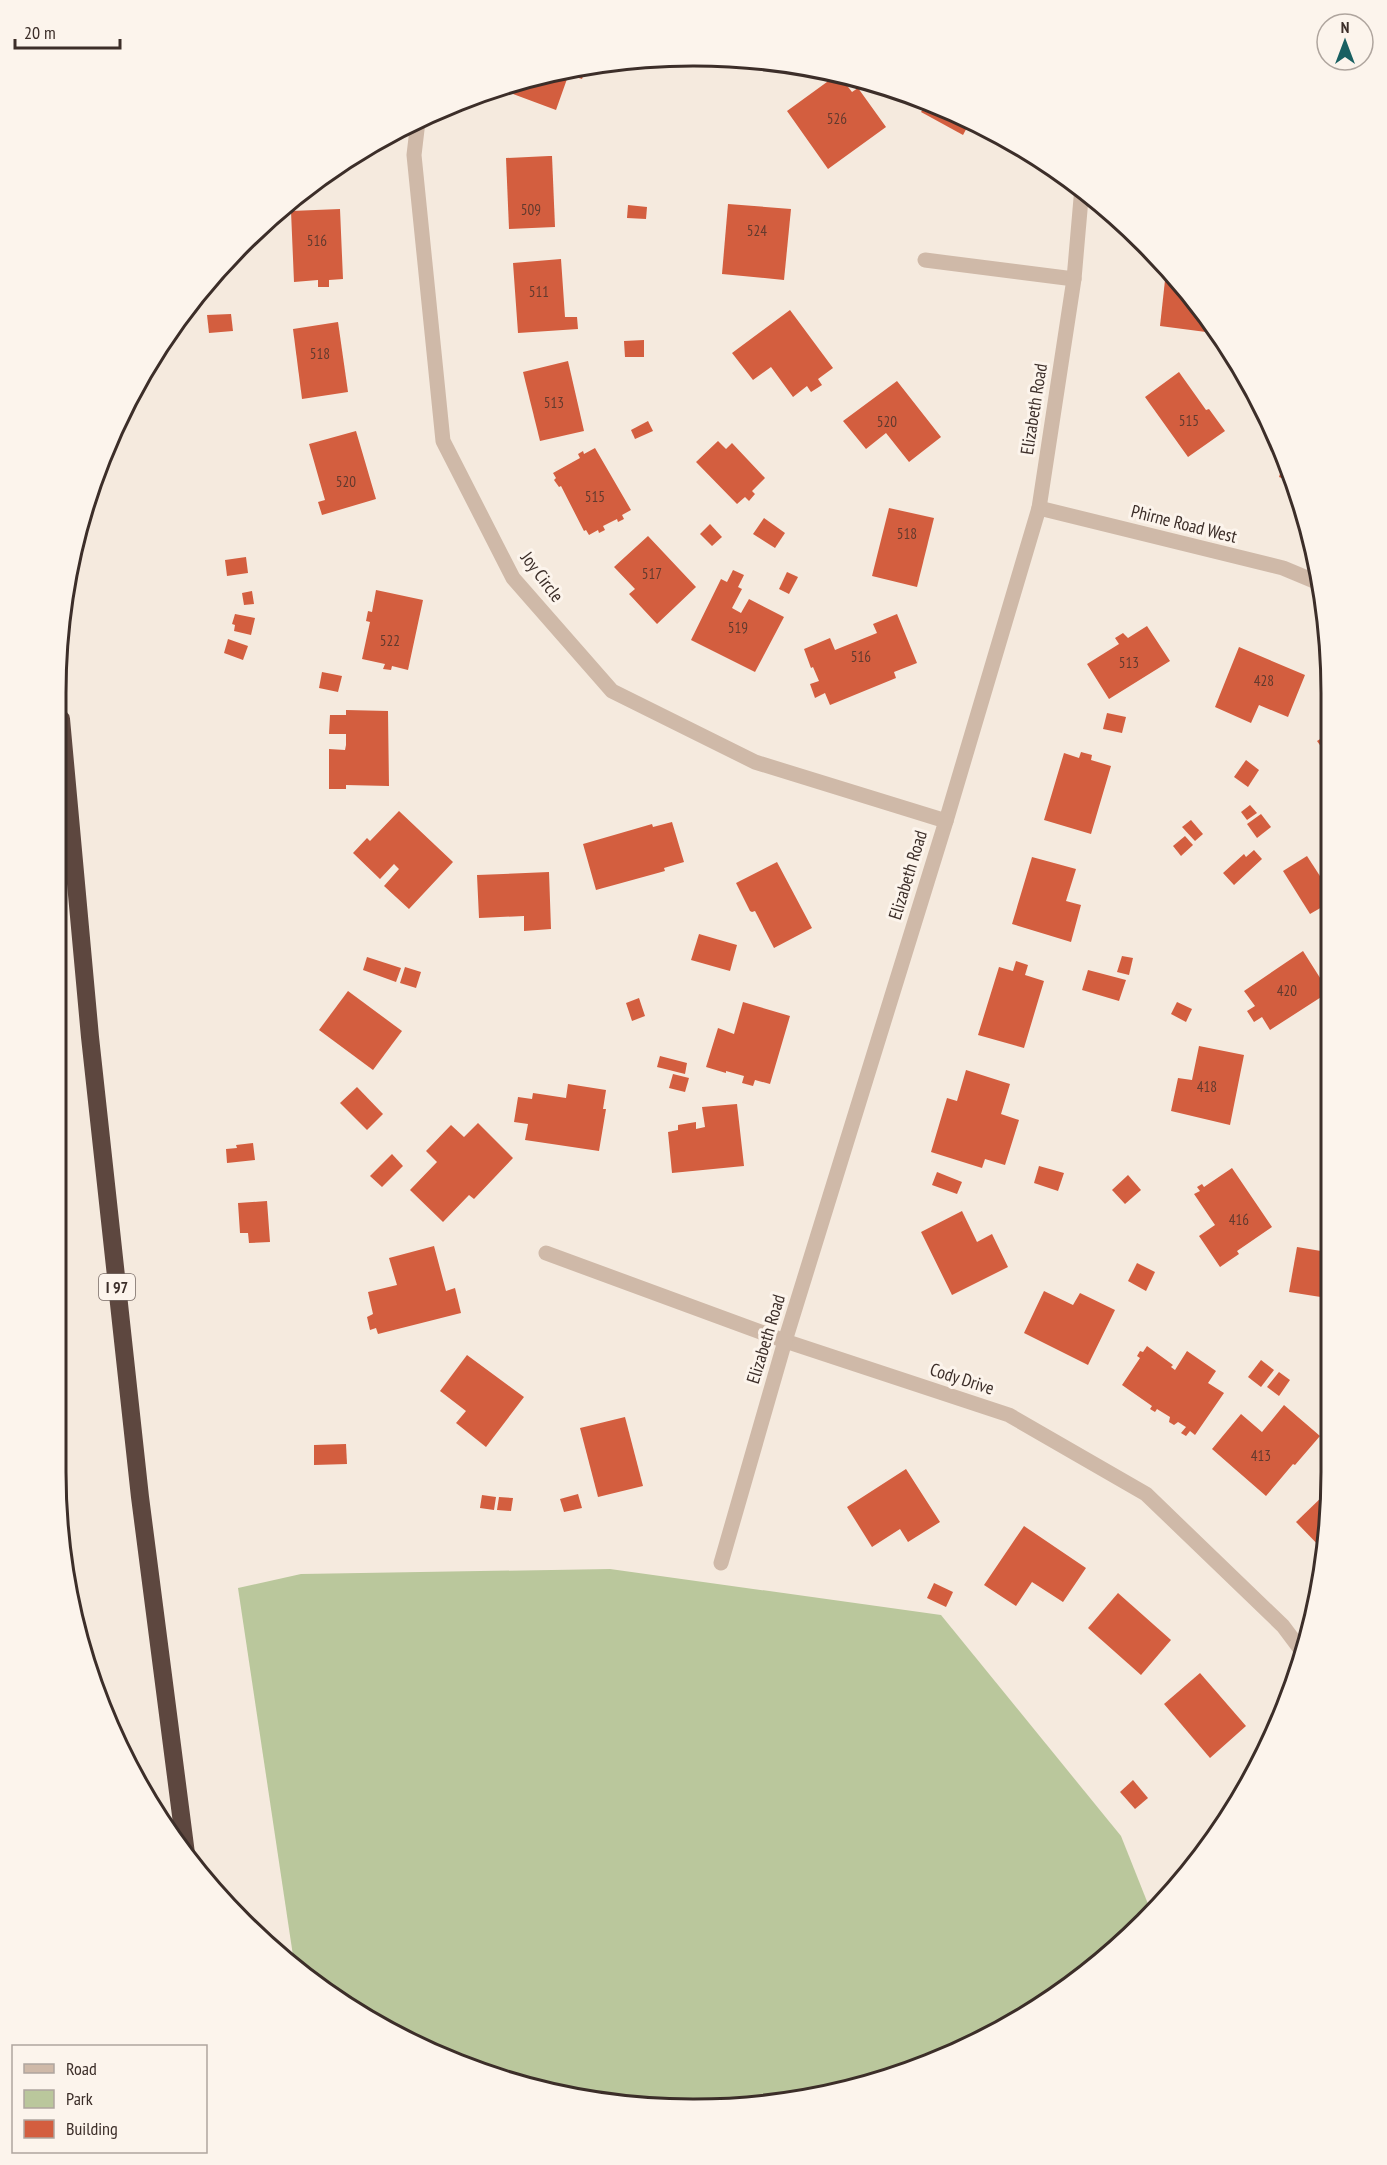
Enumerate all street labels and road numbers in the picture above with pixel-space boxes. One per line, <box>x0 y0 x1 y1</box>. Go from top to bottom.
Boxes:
street label: Elizabeth Road <box>1015 362 1052 456</box>
street label: Phirne Road West <box>1129 499 1239 548</box>
street label: Joy Circle <box>515 546 569 606</box>
street label: Elizabeth Road <box>883 827 932 922</box>
road number: I 97 <box>99 1274 135 1300</box>
street label: Elizabeth Road <box>741 1291 790 1386</box>
street label: Cody Drive <box>927 1357 997 1400</box>

